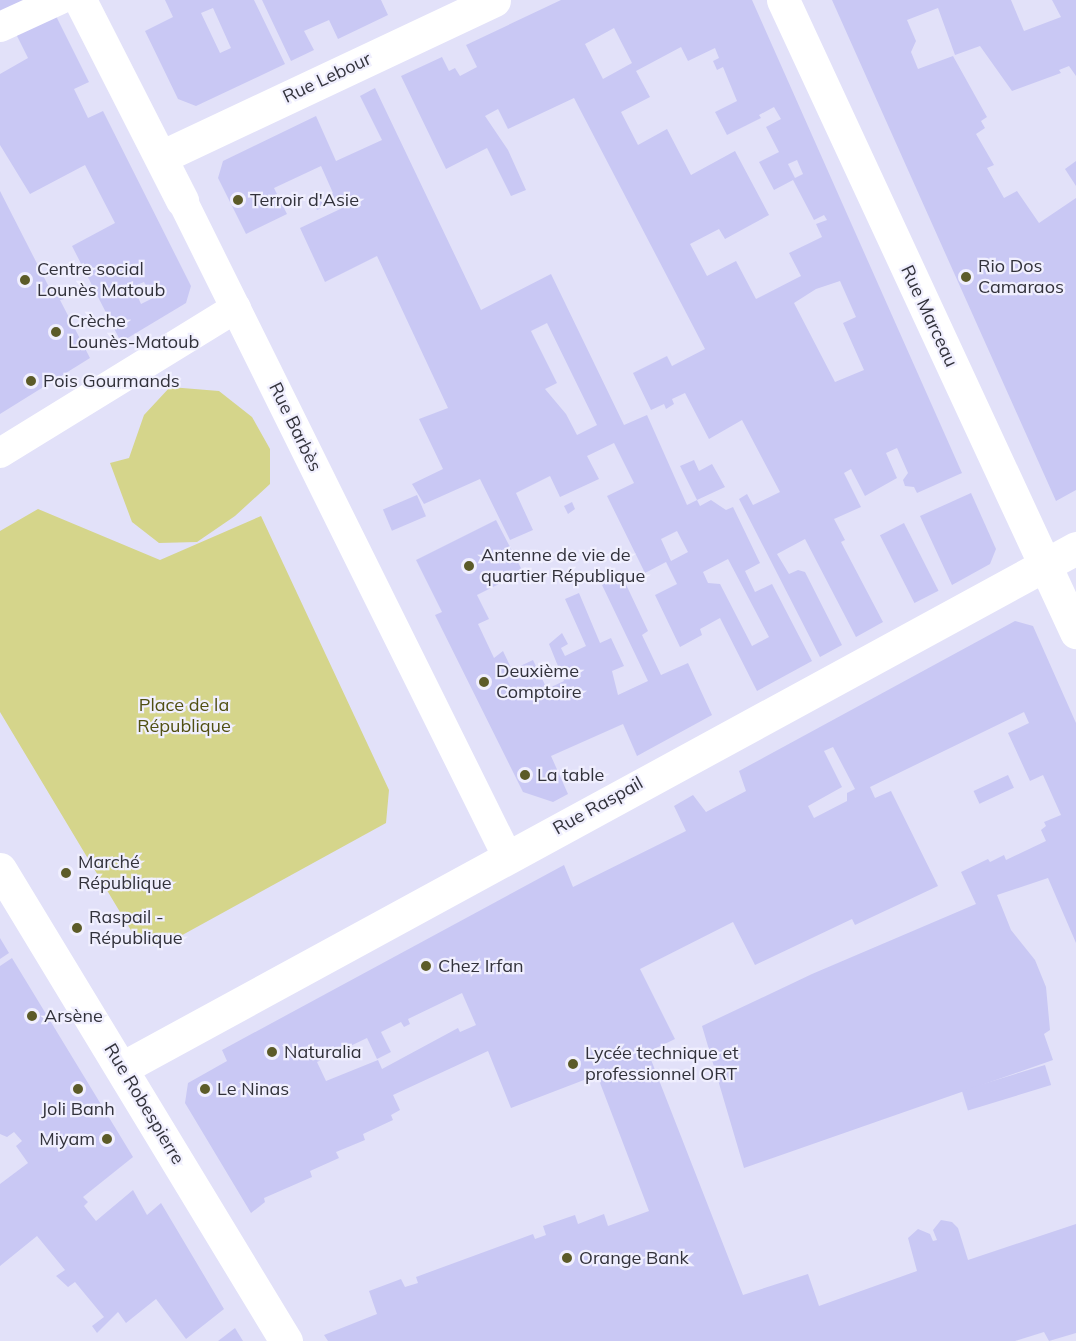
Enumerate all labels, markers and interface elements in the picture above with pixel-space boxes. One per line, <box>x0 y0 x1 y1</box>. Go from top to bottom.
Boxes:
street label: Rue Lebour <box>279 48 375 108</box>
place label: Terroir d'Asie <box>250 189 359 211</box>
marker: Terroir d'Asie <box>231 193 245 207</box>
place label: Rio Dos Camaraos <box>978 256 1064 298</box>
place label: Centre social Lounès Matoub <box>37 259 165 302</box>
street label: Rue Marceau <box>896 262 962 370</box>
marker: Rio Dos Camaraos <box>959 270 973 284</box>
marker: Centre social Lounès Matoub <box>18 273 32 287</box>
place label: Crèche Lounès-Matoub <box>68 311 199 354</box>
marker: Crèche Lounès-Matoub <box>49 325 63 339</box>
place label: Pois Gourmands <box>43 370 180 392</box>
marker: Pois Gourmands <box>24 374 38 388</box>
street label: Rue Barbès <box>264 379 326 475</box>
place label: Antenne de vie de quartier République <box>481 545 645 588</box>
marker: Antenne de vie de quartier République <box>462 559 476 573</box>
place label: Deuxième Comptoire <box>496 661 581 704</box>
marker: Deuxième Comptoire <box>477 675 491 689</box>
park label: Place de la République <box>137 695 231 738</box>
place label: La table <box>537 764 604 786</box>
marker: La table <box>518 768 532 782</box>
street label: Rue Raspail <box>549 772 647 840</box>
place label: Marché République <box>78 852 172 894</box>
marker: Marché République <box>59 866 73 880</box>
place label: Raspail - République <box>89 907 183 950</box>
marker: Raspail - République <box>70 921 84 935</box>
place label: Chez Irfan <box>438 955 524 977</box>
marker: Chez Irfan <box>419 959 433 973</box>
place label: Arsène <box>44 1005 103 1027</box>
marker: Arsène <box>25 1009 39 1023</box>
street label: Rue Robespierre <box>99 1040 189 1168</box>
place label: Naturalia <box>284 1041 362 1063</box>
place label: Lycée technique et professionnel ORT <box>585 1043 739 1086</box>
marker: Naturalia <box>265 1045 279 1059</box>
marker: Lycée technique et professionnel ORT <box>566 1057 580 1071</box>
place label: Le Ninas <box>217 1078 289 1100</box>
marker: Joli Banh <box>71 1082 85 1096</box>
marker: Le Ninas <box>198 1082 212 1096</box>
place label: Joli Banh <box>41 1098 115 1120</box>
place label: Miyam <box>39 1128 95 1150</box>
marker: Miyam <box>100 1132 114 1146</box>
place label: Orange Bank <box>579 1247 689 1269</box>
marker: Orange Bank <box>560 1251 574 1265</box>

